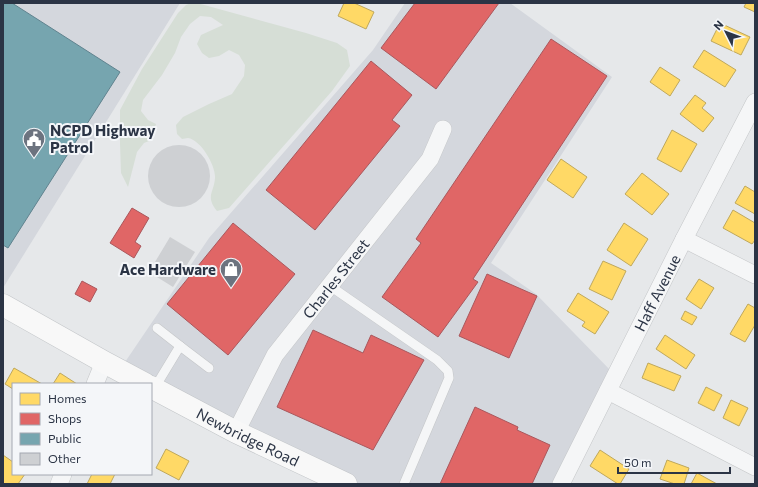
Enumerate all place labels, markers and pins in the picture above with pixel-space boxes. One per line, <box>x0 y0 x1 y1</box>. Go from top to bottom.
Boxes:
place label: NCPD Highway Patrol <box>50 121 156 156</box>
public building icon: NCPD Highway Patrol <box>21 126 47 159</box>
shop icon: Ace Hardware <box>218 256 244 289</box>
place label: Ace Hardware <box>120 260 216 278</box>

